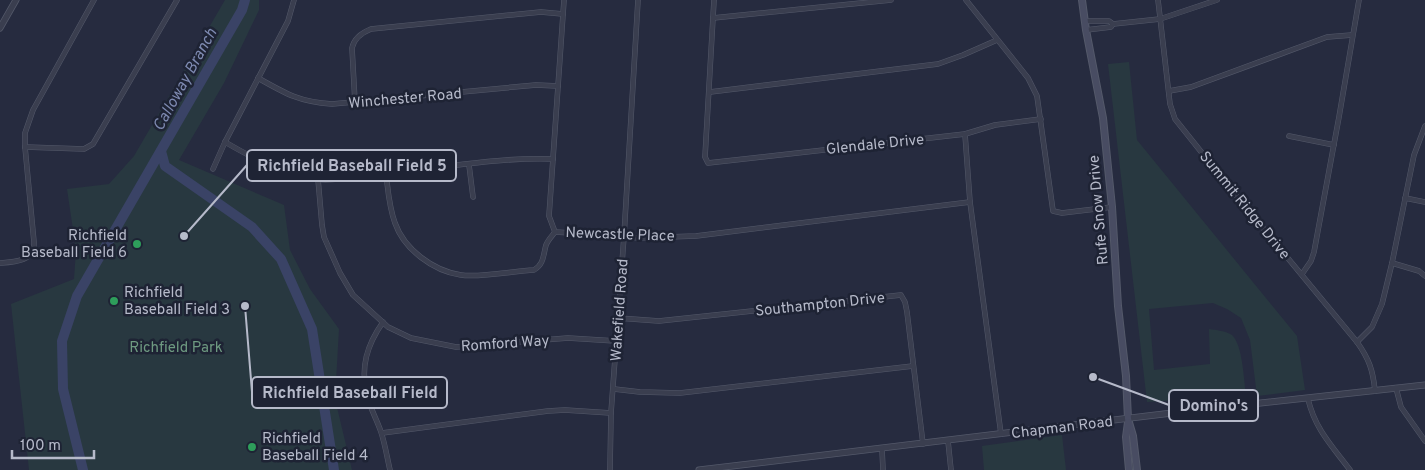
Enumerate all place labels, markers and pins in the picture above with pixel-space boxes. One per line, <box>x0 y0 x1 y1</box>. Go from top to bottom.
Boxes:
callout: Richfield Baseball Field 5 <box>247 150 456 181</box>
place label: Richfield Baseball Field 6 <box>21 227 127 263</box>
marker: Richfield Baseball Field 6 <box>131 238 143 250</box>
place label: Richfield Baseball Field 3 <box>124 284 230 320</box>
marker: Richfield Baseball Field 3 <box>108 295 120 307</box>
callout: Richfield Baseball Field <box>252 377 447 408</box>
callout: Domino's <box>1169 390 1258 421</box>
place label: Richfield Baseball Field 4 <box>262 430 368 466</box>
marker: Richfield Baseball Field 4 <box>246 441 258 453</box>

